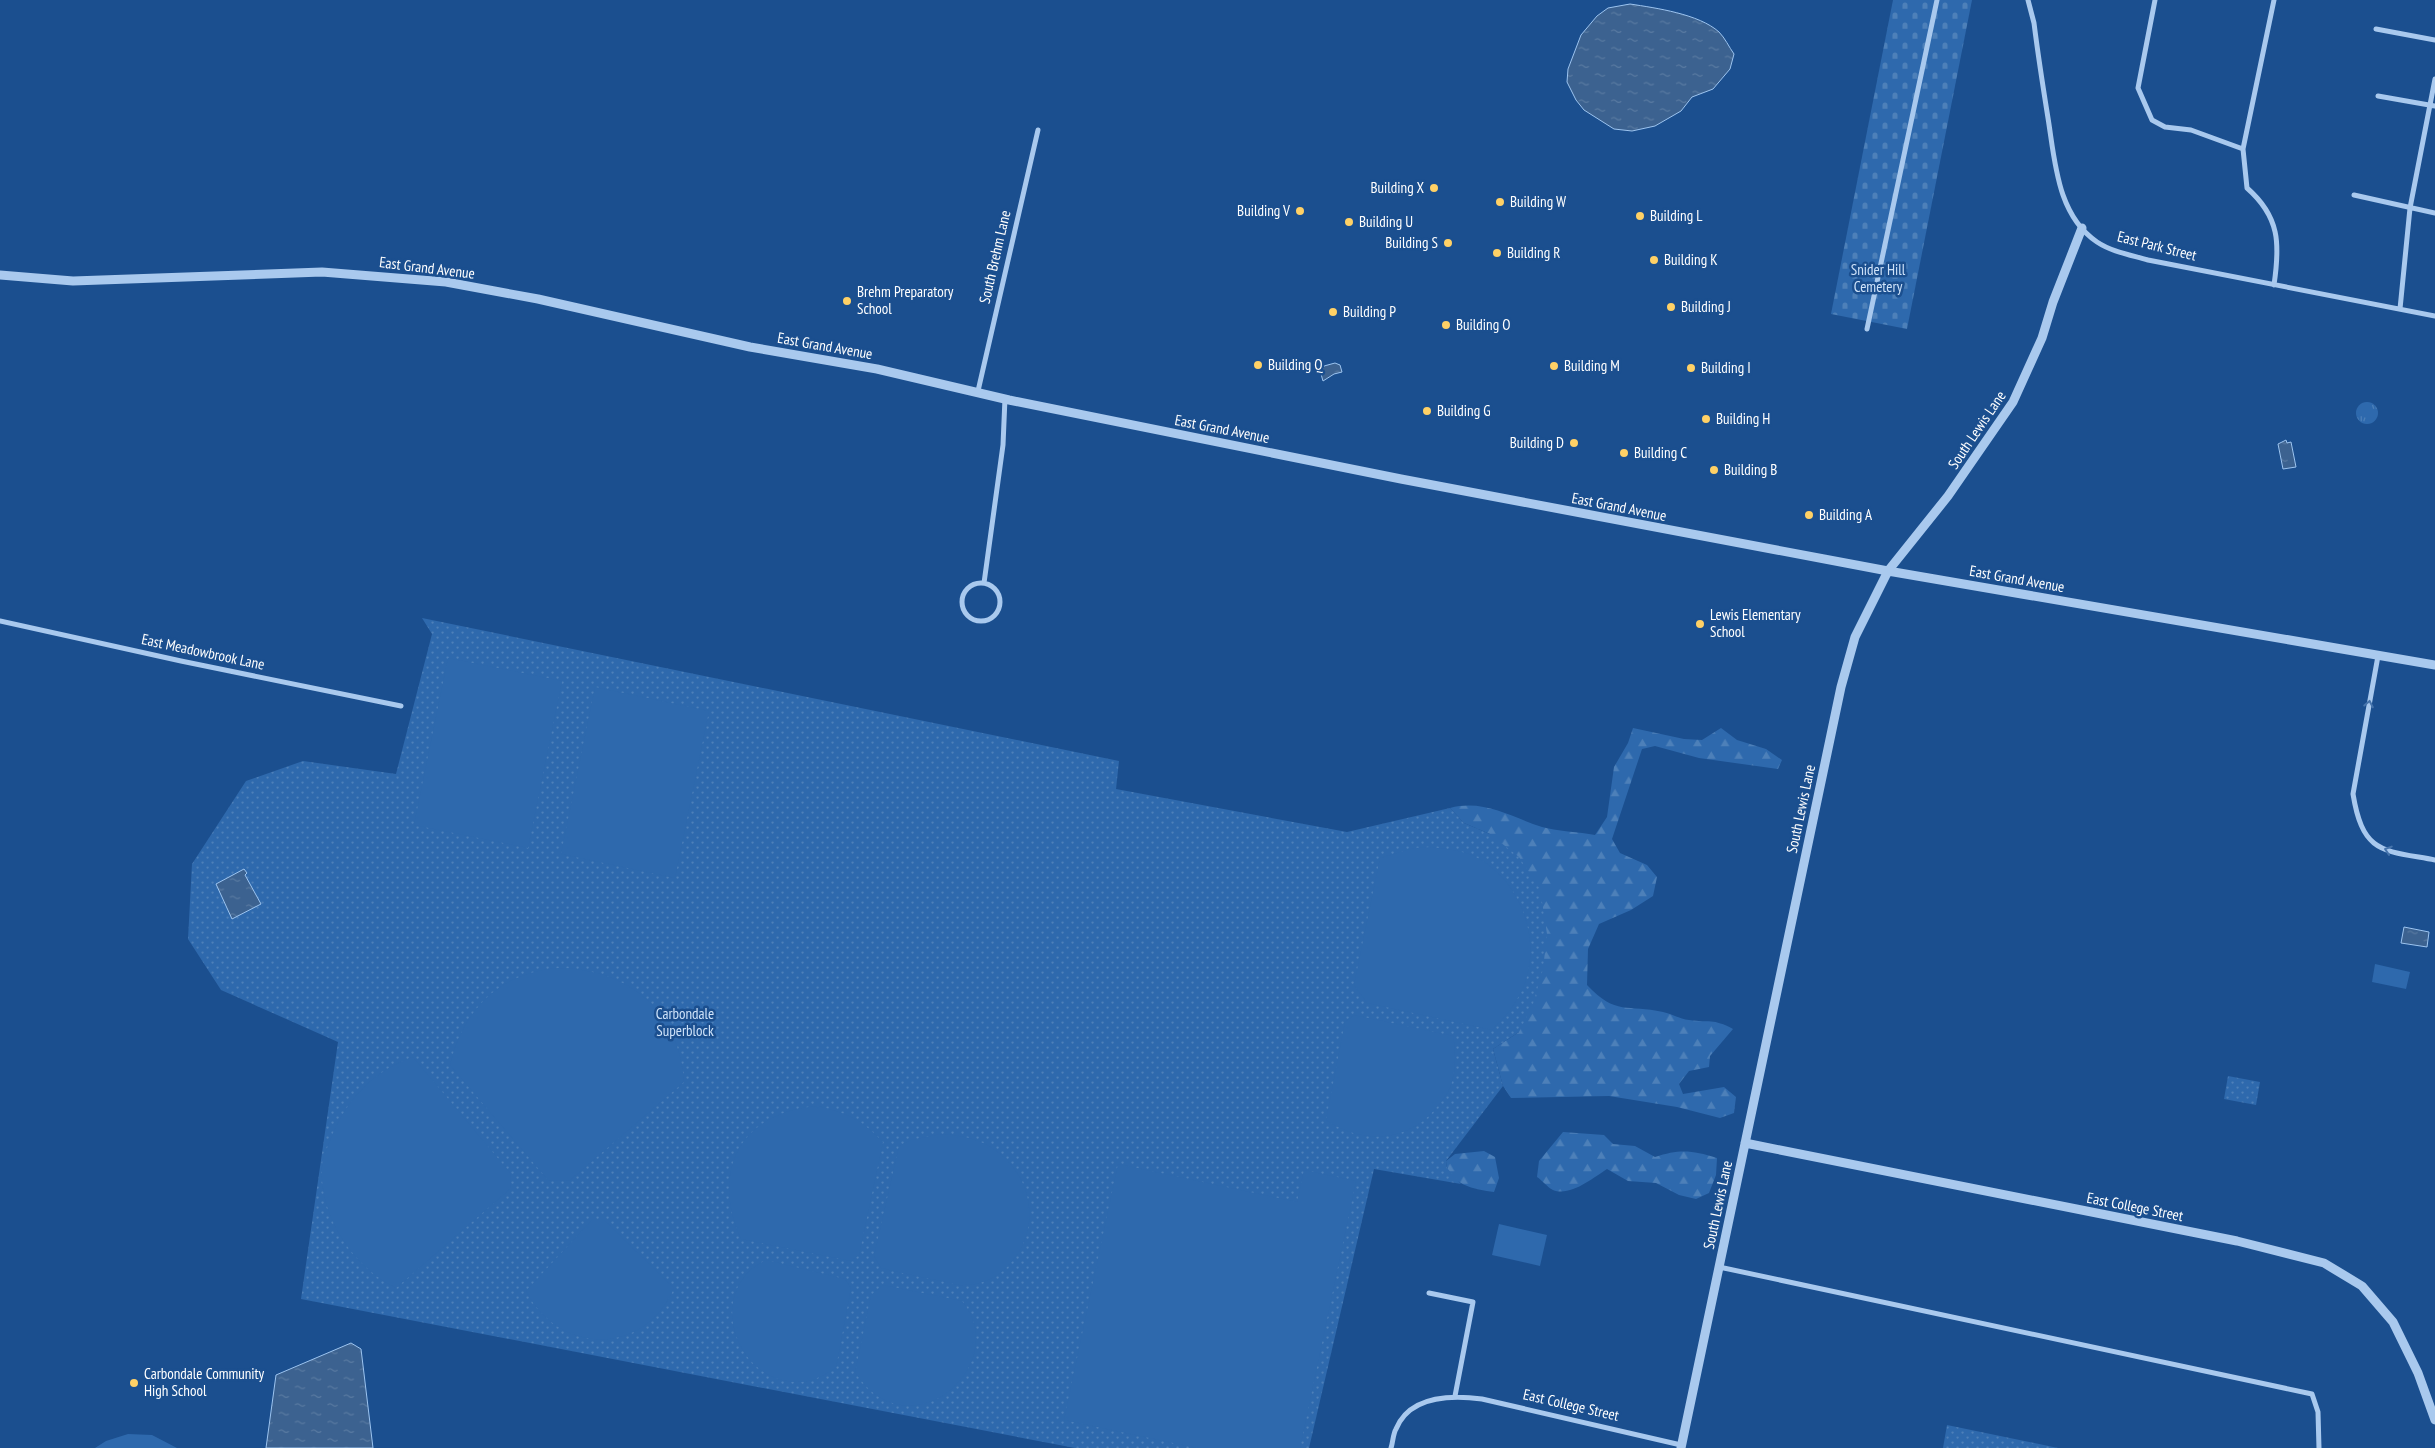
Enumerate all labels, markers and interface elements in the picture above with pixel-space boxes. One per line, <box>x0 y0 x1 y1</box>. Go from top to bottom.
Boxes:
place label: Building X <box>1371 178 1424 197</box>
marker: Building X <box>1428 182 1440 194</box>
place label: Building W <box>1510 192 1566 211</box>
marker: Building W <box>1494 196 1506 208</box>
place label: Building V <box>1237 201 1290 220</box>
marker: Building V <box>1294 205 1306 217</box>
place label: Building L <box>1650 206 1703 225</box>
street label: South Brehm Lane <box>975 208 1014 305</box>
marker: Building L <box>1634 210 1646 222</box>
place label: Building U <box>1359 212 1413 231</box>
marker: Building U <box>1343 216 1355 228</box>
street label: East Park Street <box>2116 227 2199 265</box>
place label: Building S <box>1385 233 1438 252</box>
marker: Building S <box>1442 237 1454 249</box>
place label: Building R <box>1507 243 1561 262</box>
marker: Building R <box>1491 247 1503 259</box>
place label: Building K <box>1664 250 1718 269</box>
street label: East Grand Avenue <box>378 252 476 283</box>
marker: Building K <box>1648 254 1660 266</box>
park label: Snider Hill Cemetery <box>1851 260 1906 296</box>
place label: Brehm Preparatory School <box>857 282 954 318</box>
marker: Brehm Preparatory School <box>841 295 853 307</box>
place label: Building J <box>1681 297 1731 316</box>
marker: Building J <box>1665 301 1677 313</box>
place label: Building P <box>1343 302 1396 321</box>
marker: Building P <box>1327 306 1339 318</box>
place label: Building O <box>1456 315 1511 334</box>
marker: Building O <box>1440 319 1452 331</box>
street label: East Grand Avenue <box>776 328 874 363</box>
place label: Building Q <box>1268 355 1323 374</box>
place label: Building M <box>1564 356 1620 375</box>
place label: Building I <box>1701 358 1751 377</box>
marker: Building Q <box>1252 359 1264 371</box>
marker: Building M <box>1548 360 1560 372</box>
marker: Building I <box>1685 362 1697 374</box>
street label: South Lewis Lane <box>1944 387 2010 472</box>
place label: Building G <box>1437 401 1491 420</box>
marker: Building G <box>1421 405 1433 417</box>
place label: Building H <box>1716 409 1770 428</box>
street label: East Grand Avenue <box>1173 410 1271 447</box>
marker: Building H <box>1700 413 1712 425</box>
place label: Building D <box>1510 433 1564 452</box>
marker: Building D <box>1568 437 1580 449</box>
place label: Building C <box>1634 443 1687 462</box>
marker: Building C <box>1618 447 1630 459</box>
place label: Building B <box>1724 460 1777 479</box>
marker: Building B <box>1708 464 1720 476</box>
street label: East Grand Avenue <box>1570 488 1668 525</box>
place label: Building A <box>1819 505 1873 524</box>
marker: Building A <box>1803 509 1815 521</box>
street label: East Grand Avenue <box>1968 561 2066 596</box>
place label: Lewis Elementary School <box>1710 605 1801 641</box>
marker: Lewis Elementary School <box>1694 618 1706 630</box>
street label: East Meadowbrook Lane <box>140 629 266 674</box>
one-way arrow <box>2363 699 2374 708</box>
street label: South Lewis Lane <box>1782 763 1819 855</box>
one-way arrow <box>2384 846 2392 856</box>
park label: Carbondale Superblock <box>656 1004 714 1040</box>
street label: South Lewis Lane <box>1699 1159 1736 1251</box>
street label: East College Street <box>2085 1188 2185 1225</box>
place label: Carbondale Community High School <box>144 1364 265 1400</box>
marker: Carbondale Community High School <box>128 1377 140 1389</box>
street label: East College Street <box>1521 1384 1621 1425</box>

